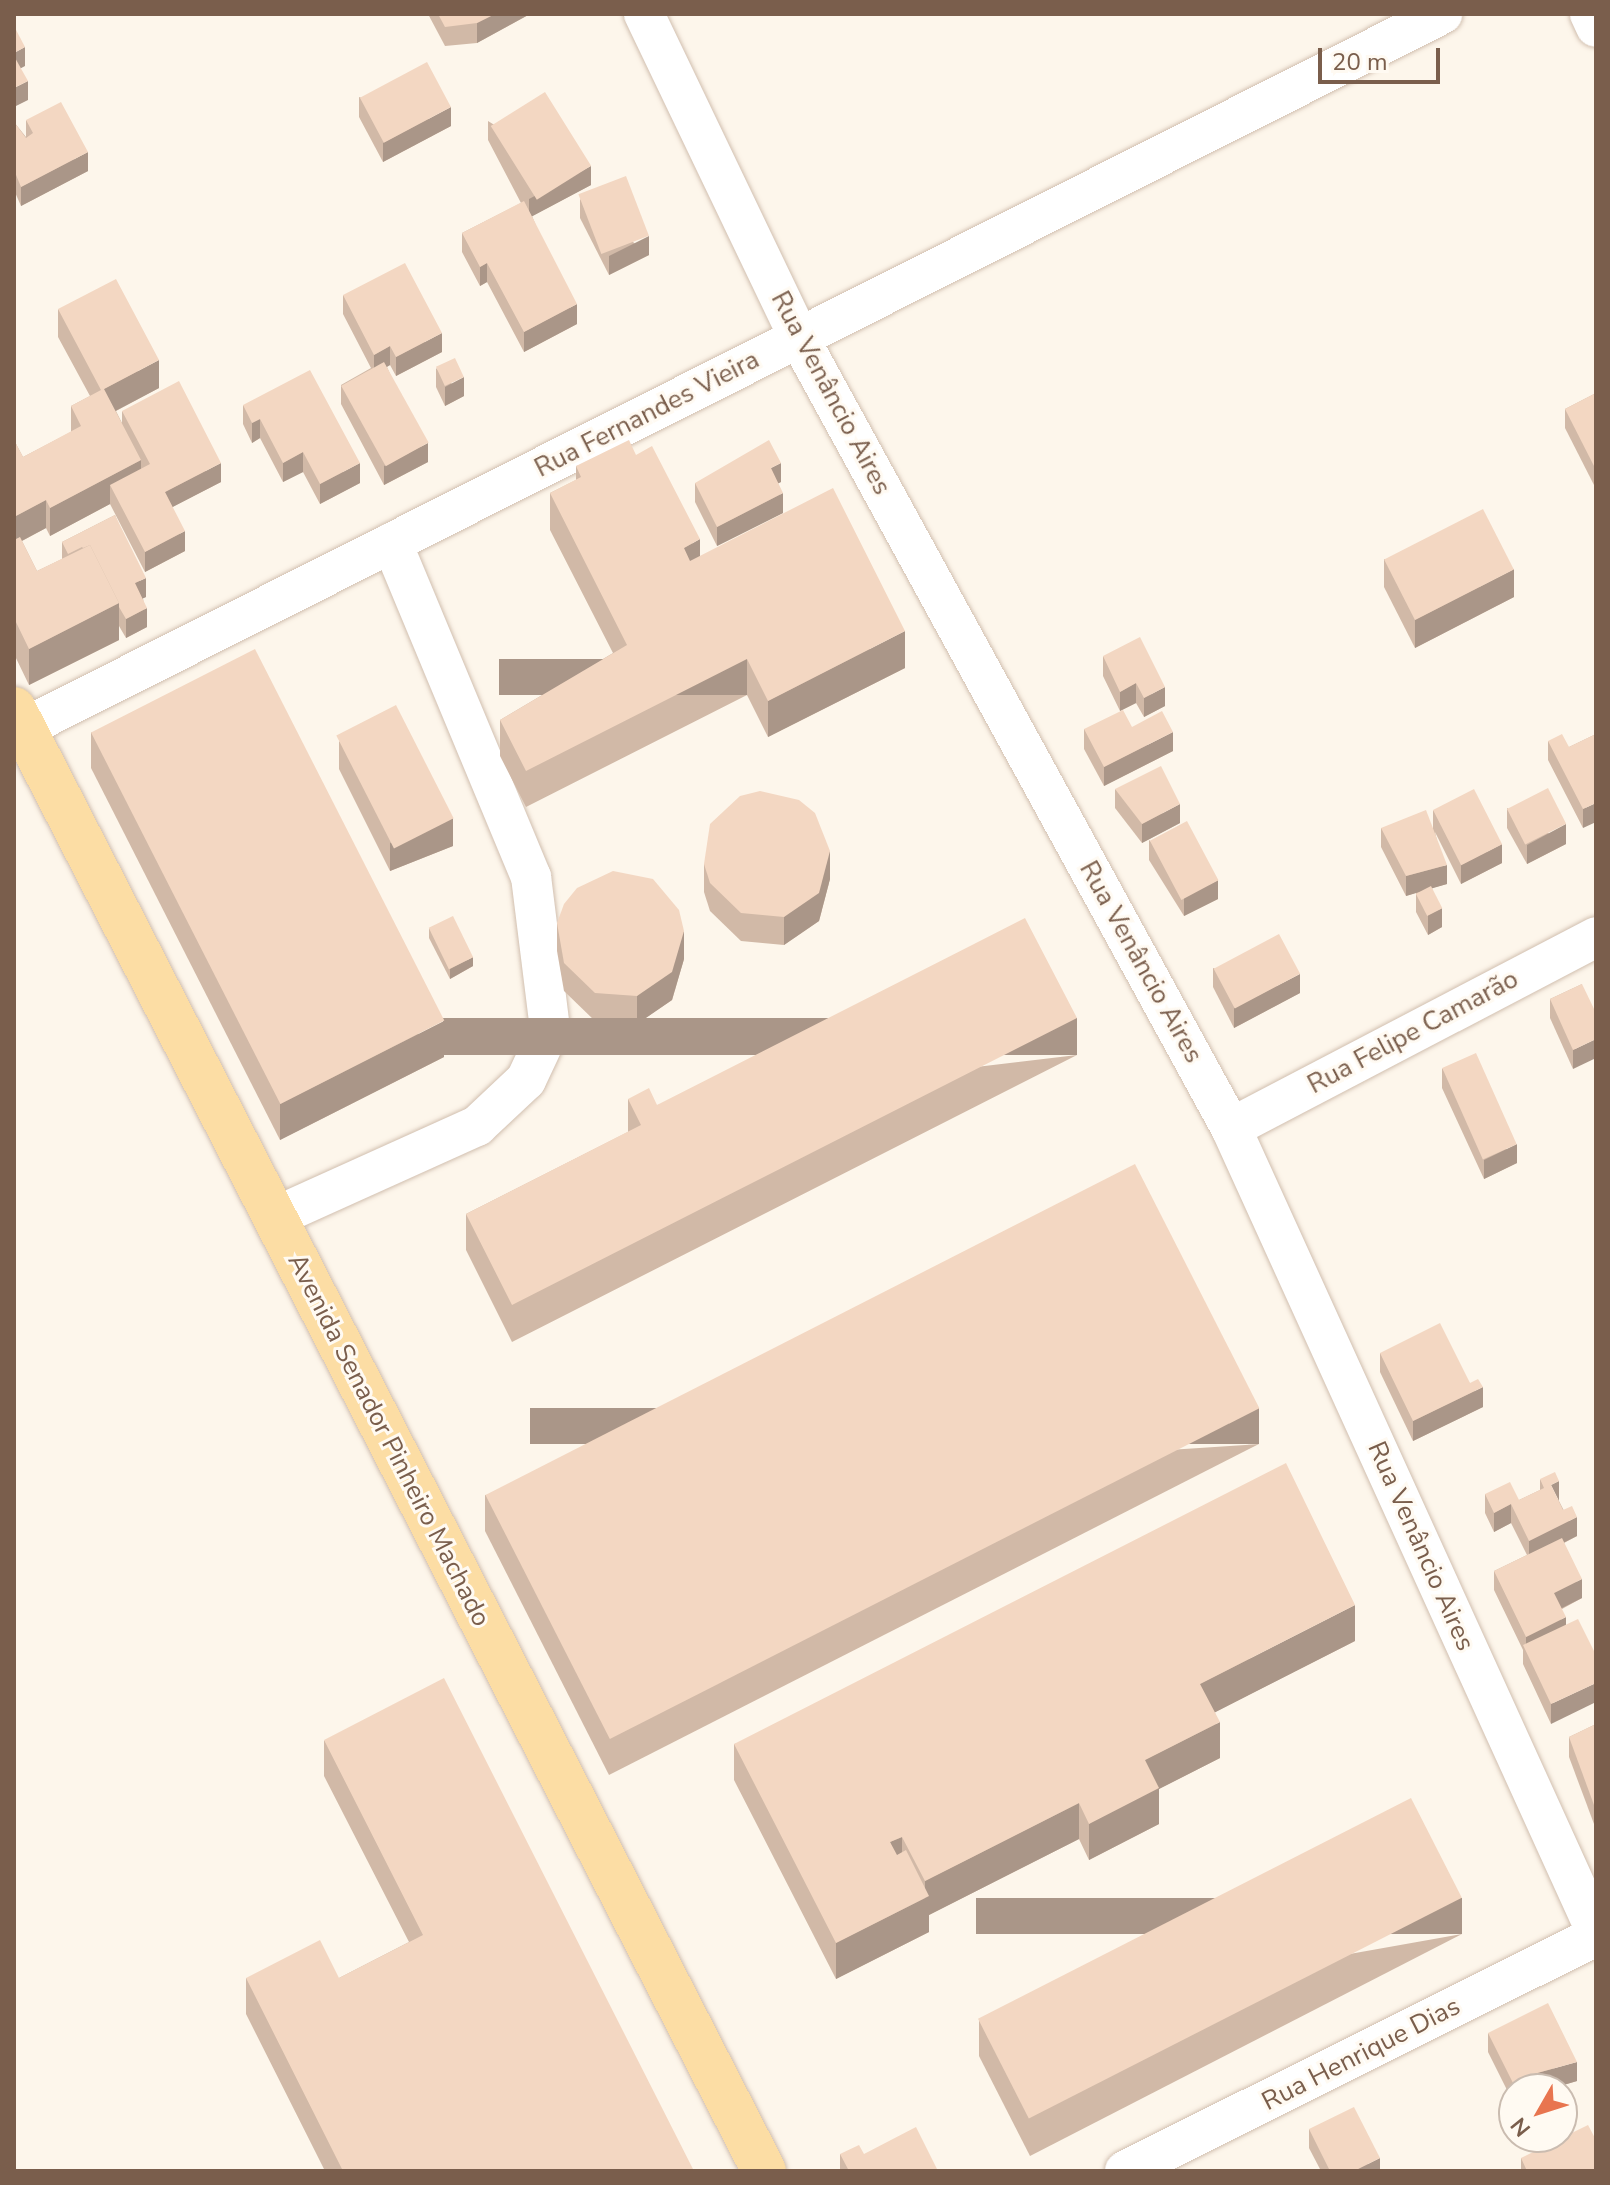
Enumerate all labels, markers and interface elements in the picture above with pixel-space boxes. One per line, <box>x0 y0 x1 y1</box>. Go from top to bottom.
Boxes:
scale bar <box>1322 32 1444 82</box>
text: 20 m <box>1332 46 1388 78</box>
street label: Rua Venâncio Aires <box>764 286 898 500</box>
street label: Rua Fernandes Vieira <box>530 344 764 484</box>
street label: Rua Venâncio Aires <box>1073 856 1209 1068</box>
street label: Rua Felipe Camarão <box>1302 963 1524 1101</box>
street label: Avenida Senador Pinheiro Machado <box>281 1248 497 1632</box>
street label: Rua Venâncio Aires <box>1361 1437 1481 1655</box>
street label: Rua Henrique Dias <box>1257 1991 1465 2117</box>
north arrow <box>1498 2073 1578 2153</box>
text: N <box>1504 2111 1538 2143</box>

